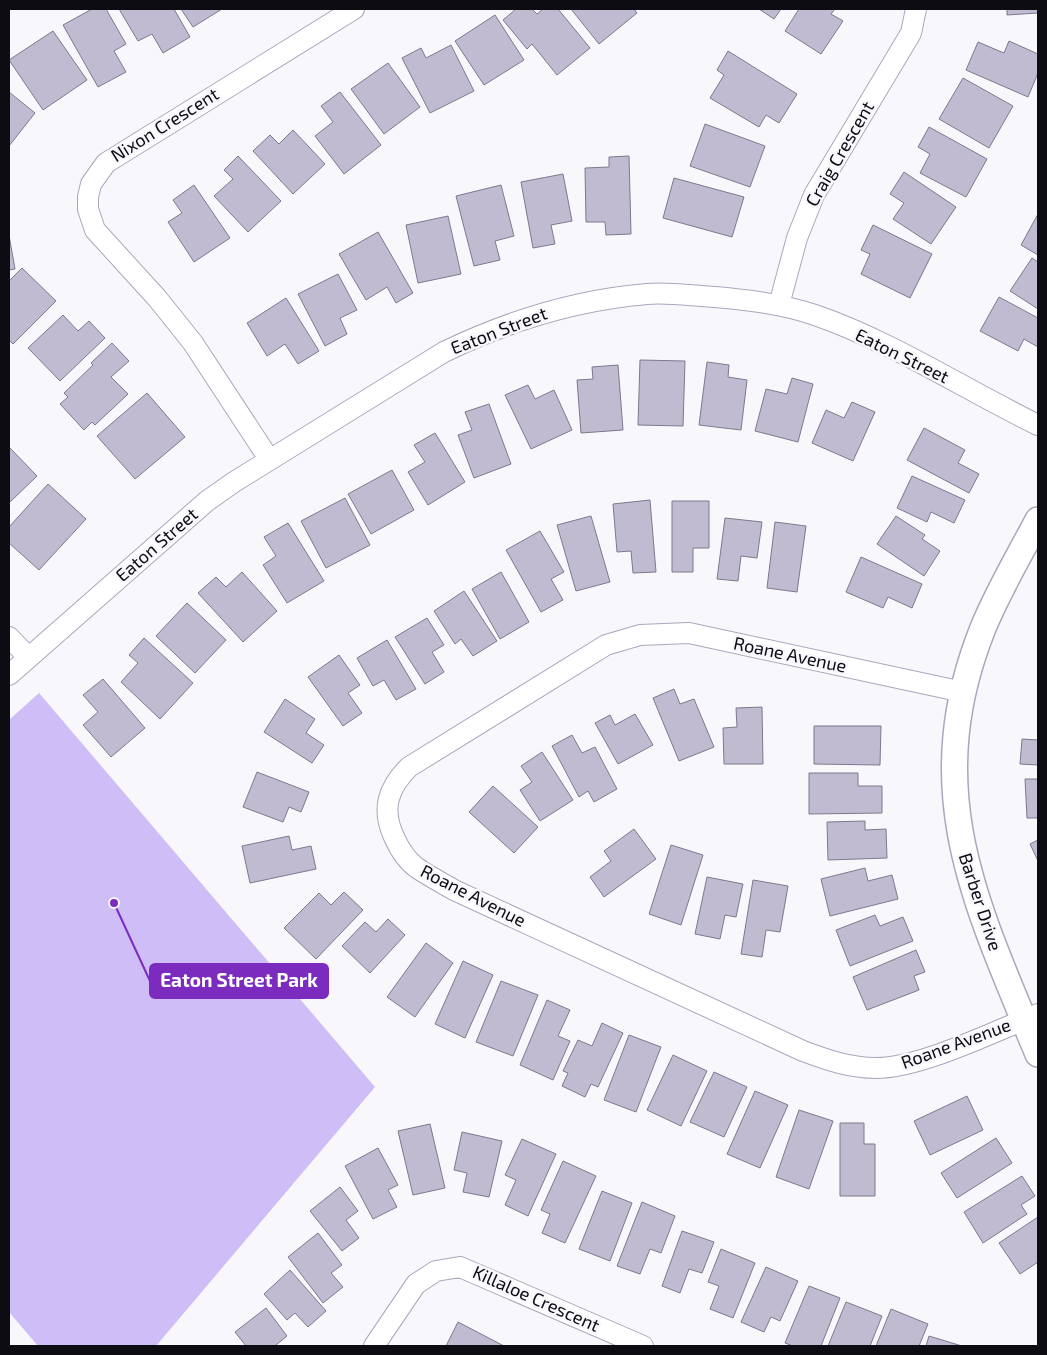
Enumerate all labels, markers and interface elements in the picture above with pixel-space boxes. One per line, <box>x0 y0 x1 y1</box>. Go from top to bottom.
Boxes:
street label: Nixon Crescent <box>107 82 223 166</box>
street label: Craig Crescent <box>800 97 878 210</box>
street label: Eaton Street <box>447 302 550 359</box>
street label: Eaton Street <box>852 323 953 387</box>
street label: Eaton Street <box>111 503 202 586</box>
street label: Roane Avenue <box>732 631 849 677</box>
street label: Barber Drive <box>955 850 1007 953</box>
street label: Roane Avenue <box>417 859 530 931</box>
callout: Eaton Street Park <box>150 964 328 998</box>
text: Eaton Street Park <box>160 968 318 991</box>
street label: Roane Avenue <box>898 1013 1014 1073</box>
street label: Killaloe Crescent <box>470 1260 603 1336</box>

